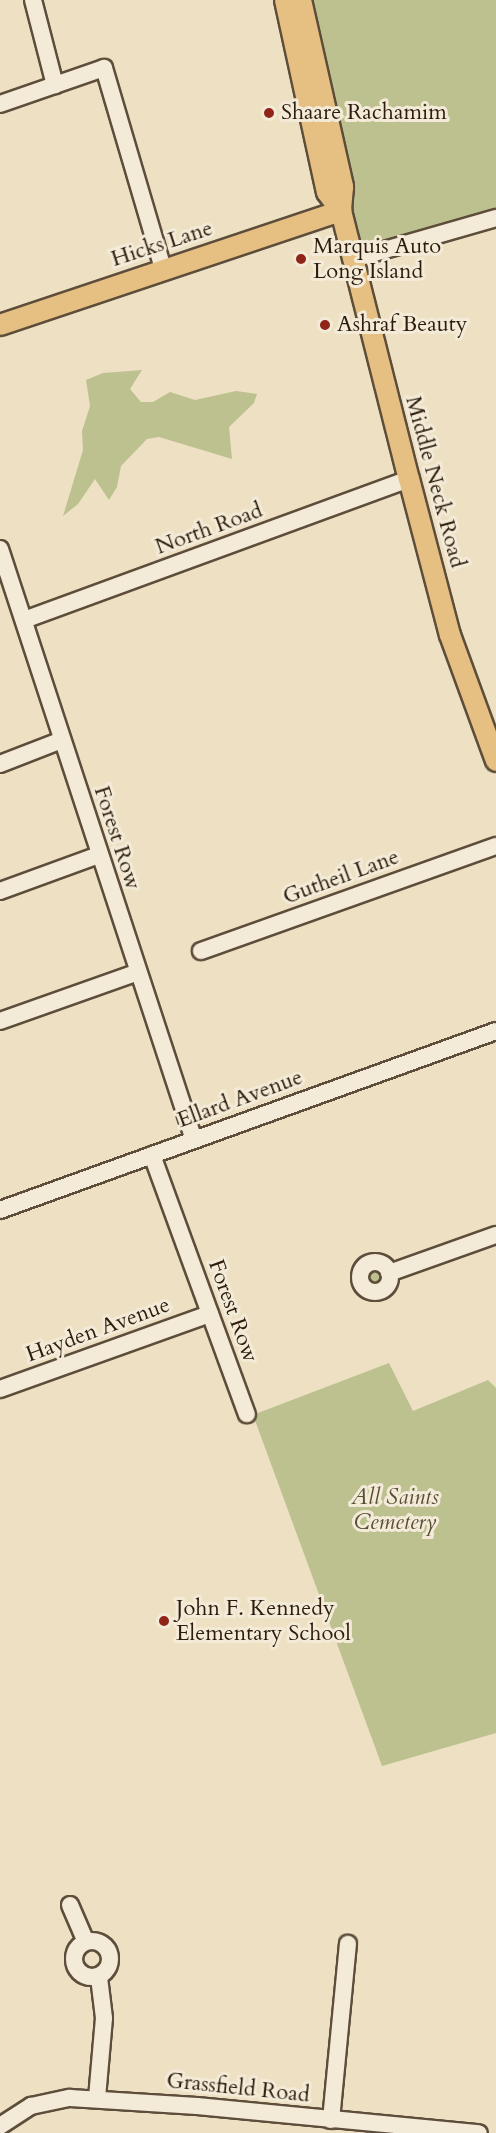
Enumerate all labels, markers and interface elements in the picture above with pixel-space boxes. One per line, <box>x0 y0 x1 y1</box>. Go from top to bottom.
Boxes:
place label: Shaare Rachamim <box>281 100 447 126</box>
marker: Shaare Rachamim <box>262 106 276 120</box>
street label: Hicks Lane <box>108 215 216 273</box>
place label: Marquis Auto Long Island <box>313 233 441 284</box>
marker: Marquis Auto Long Island <box>294 252 308 266</box>
place label: Ashraf Beauty <box>337 312 467 338</box>
marker: Ashraf Beauty <box>318 318 332 332</box>
street label: Middle Neck Road <box>399 393 471 571</box>
street label: North Road <box>152 497 266 561</box>
street label: Forest Row <box>88 783 146 893</box>
street label: Gutheil Lane <box>279 844 403 910</box>
street label: Ellard Avenue <box>174 1064 306 1134</box>
street label: Forest Row <box>202 1256 264 1366</box>
street label: Hayden Avenue <box>23 1292 173 1368</box>
park label: All Saints Cemetery <box>351 1484 439 1536</box>
place label: John F. Kennedy Elementary School <box>176 1595 351 1646</box>
marker: John F. Kennedy Elementary School <box>157 1614 171 1628</box>
street label: Grassfield Road <box>165 2067 311 2109</box>

